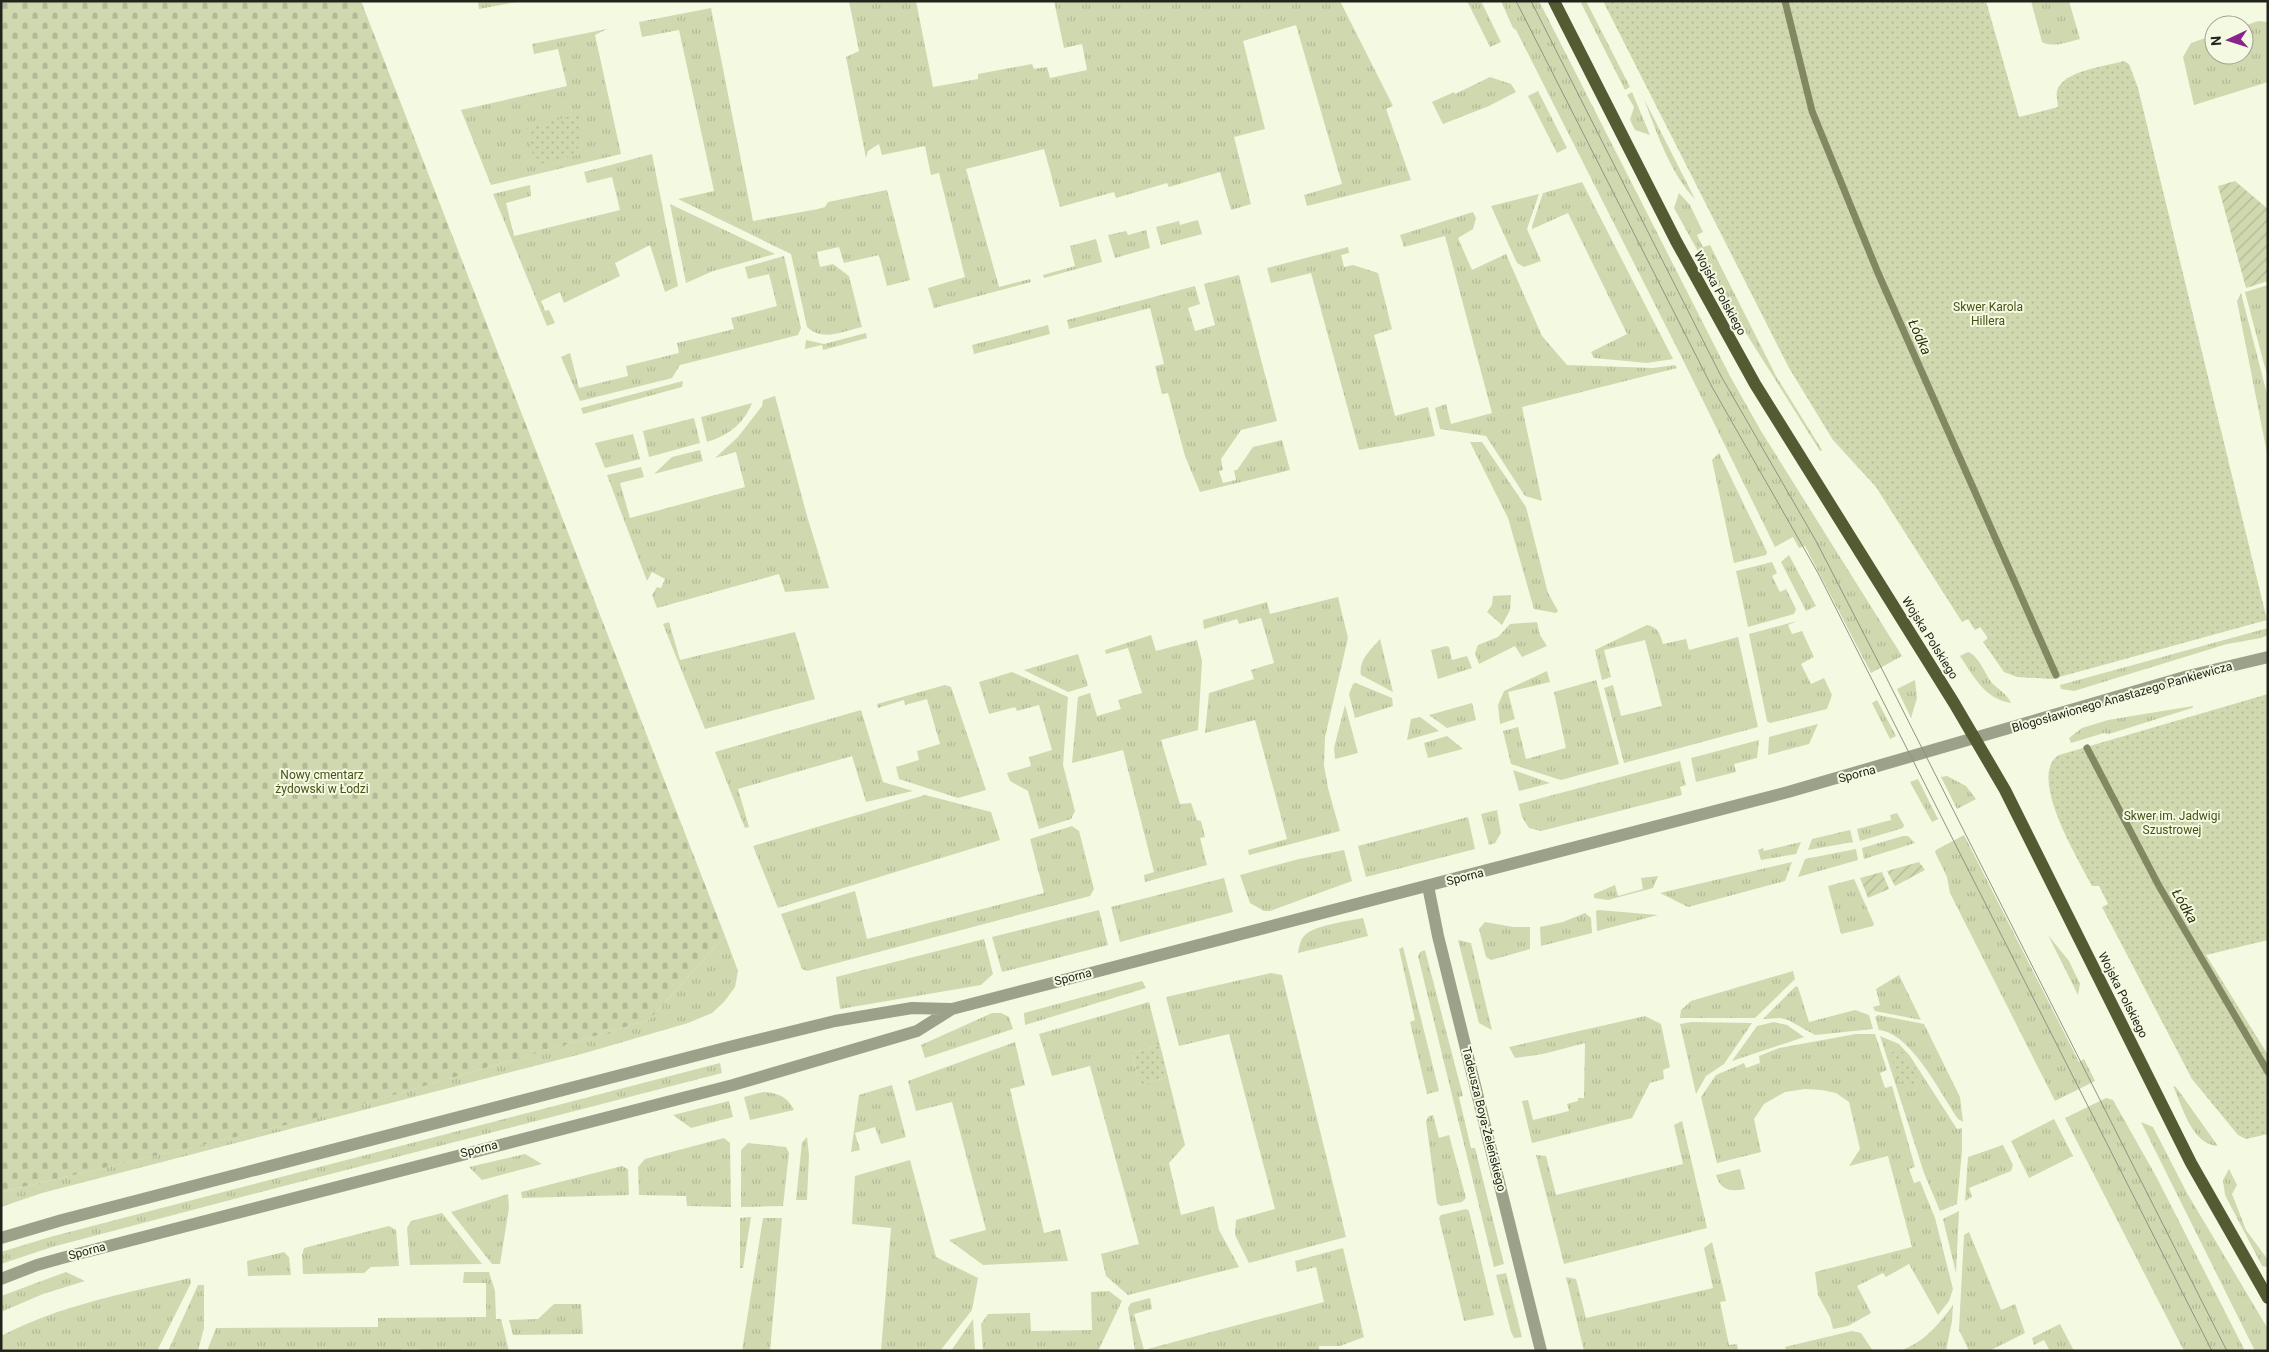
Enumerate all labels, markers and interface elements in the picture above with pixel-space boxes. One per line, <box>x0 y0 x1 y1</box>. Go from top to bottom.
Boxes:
north arrow <box>2204 15 2254 65</box>
text: N <box>2208 35 2224 46</box>
street label: Wojska Polskiego <box>1691 248 1749 338</box>
park label: Skwer Karola Hillera <box>1953 300 2023 328</box>
water label: Łódka <box>1905 317 1935 357</box>
street label: Wojska Polskiego <box>1899 594 1961 682</box>
street label: Błogosławionego Anastazego Pankiewicza <box>2010 659 2234 735</box>
street label: Sporna <box>1837 762 1877 786</box>
park label: Nowy cmentarz żydowski w Łodzi <box>275 768 369 796</box>
park label: Skwer im. Jadwigi Szustrowej <box>2124 809 2220 837</box>
street label: Sporna <box>1445 866 1485 888</box>
water label: Łódka <box>2169 886 2201 926</box>
street label: Wojska Polskiego <box>2095 950 2151 1040</box>
street label: Sporna <box>1053 966 1093 988</box>
street label: Tadeusza Boya-Żeleńskiego <box>1459 1045 1510 1193</box>
street label: Sporna <box>459 1138 499 1160</box>
street label: Sporna <box>67 1239 107 1263</box>

